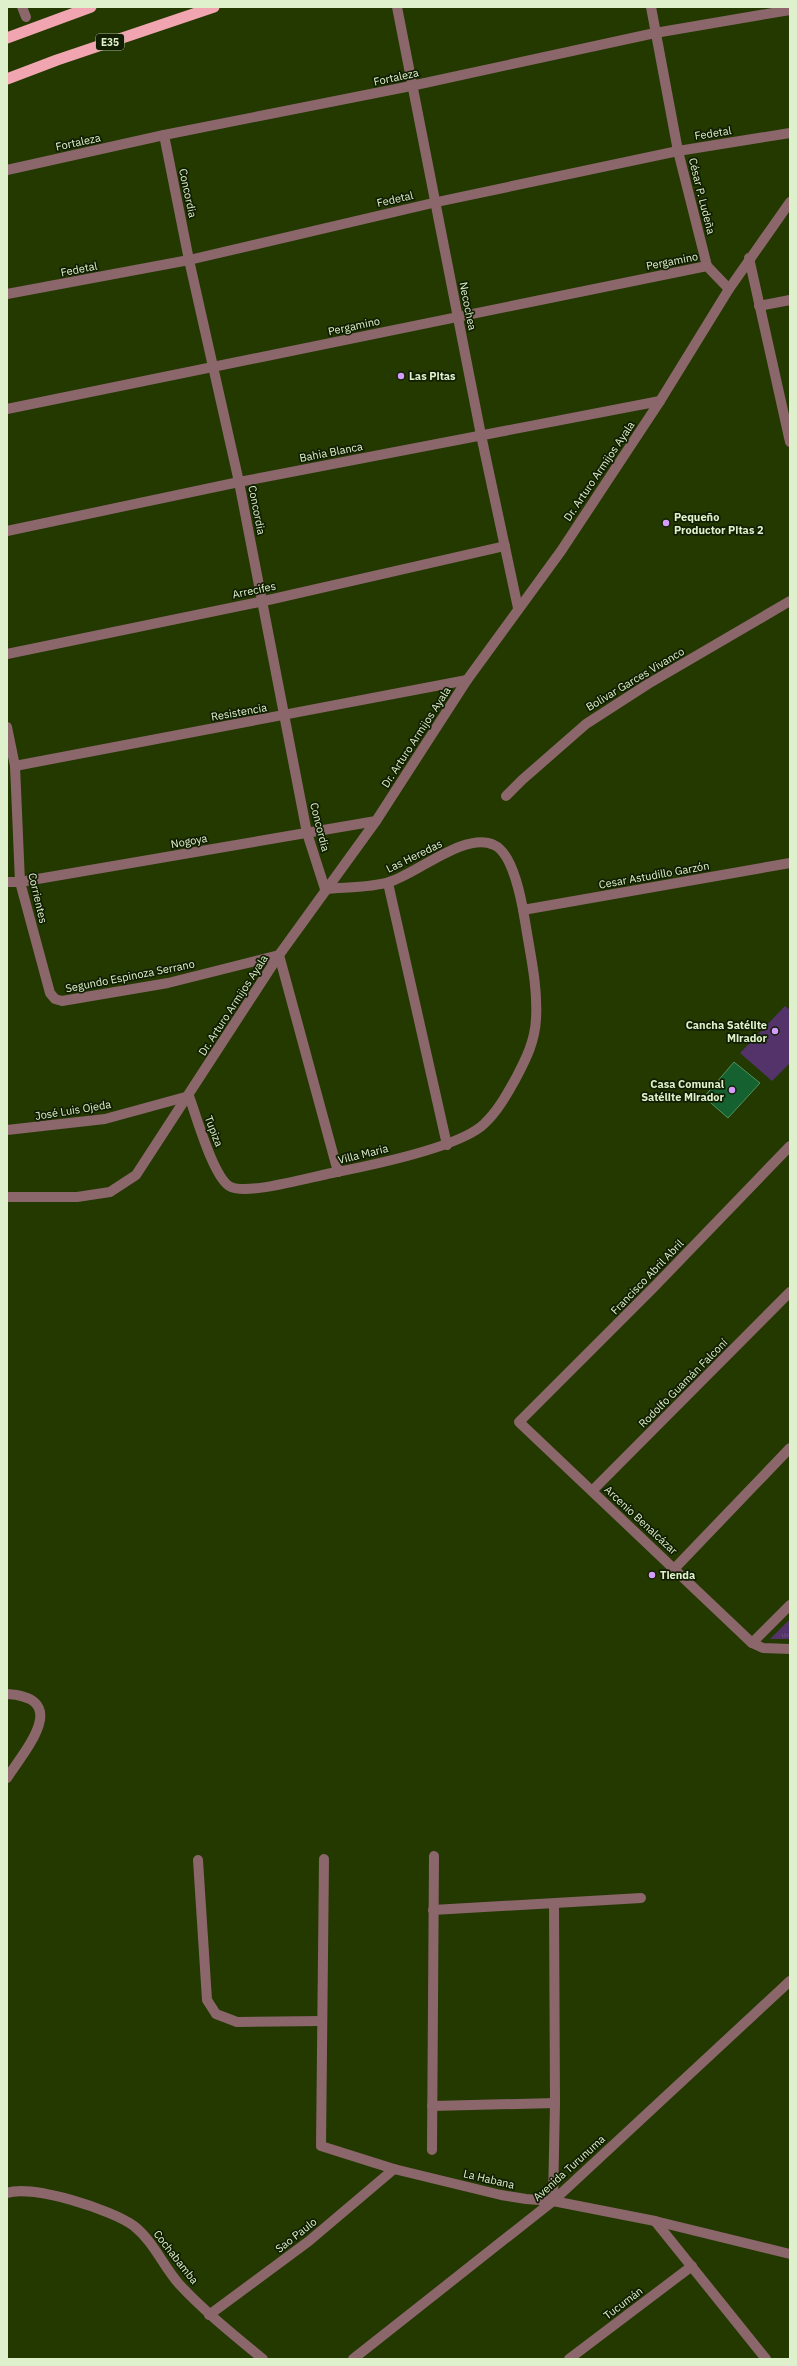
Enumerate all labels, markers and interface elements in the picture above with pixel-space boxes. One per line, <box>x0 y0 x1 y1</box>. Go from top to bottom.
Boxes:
road number: E35 <box>96 34 124 50</box>
street label: Fortaleza <box>372 65 420 89</box>
street label: Fedetal <box>694 123 732 143</box>
street label: Fortaleza <box>54 130 102 154</box>
street label: César P. Ludeña <box>686 156 718 236</box>
street label: Concordia <box>176 167 200 219</box>
street label: Fedetal <box>375 188 415 210</box>
street label: Pergamino <box>645 249 699 273</box>
street label: Fedetal <box>59 259 99 279</box>
street label: Necochea <box>456 281 480 332</box>
street label: Pergamino <box>327 314 381 338</box>
place label: Las Pitas <box>409 369 456 383</box>
marker: Las Pitas <box>396 371 406 381</box>
street label: Dr. Arturo Armijos Ayala <box>560 418 638 524</box>
street label: Bahia Blanca <box>298 439 364 465</box>
street label: Concordia <box>245 484 269 536</box>
place label: Pequeño Productor Pitas 2 <box>674 510 764 537</box>
marker: Pequeño Productor Pitas 2 <box>661 518 671 528</box>
street label: Arrecifes <box>231 579 277 601</box>
street label: Bolivar Garces Vivanco <box>583 644 687 714</box>
street label: Dr. Arturo Armijos Ayala <box>378 684 454 790</box>
street label: Resistencia <box>210 700 268 724</box>
street label: Concordia <box>307 801 333 853</box>
street label: Nogoya <box>170 831 209 851</box>
street label: Las Heredas <box>384 836 444 876</box>
street label: Cesar Astudillo Garzón <box>598 858 710 892</box>
street label: Corrientes <box>25 871 51 925</box>
street label: Dr. Arturo Armijos Ayala <box>195 952 271 1058</box>
street label: Segundo Espinoza Serrano <box>64 957 196 995</box>
place label: Cancha Satélite Mirador <box>686 1018 768 1045</box>
marker: Cancha Satélite Mirador <box>770 1026 780 1036</box>
place label: Casa Comunal Satélite Mirador <box>641 1077 725 1104</box>
marker: Casa Comunal Satélite Mirador <box>727 1085 737 1095</box>
street label: José Luis Ojeda <box>34 1097 112 1123</box>
street label: Tupiza <box>202 1114 226 1149</box>
street label: Villa Maria <box>336 1141 390 1167</box>
street label: Francisco Abril Abril <box>608 1237 686 1317</box>
street label: Rodolfo Guamán Falconí <box>636 1335 731 1430</box>
street label: Arcenio Benalcázar <box>601 1482 681 1558</box>
place label: Tienda <box>660 1568 695 1582</box>
marker: Tienda <box>647 1570 657 1580</box>
street label: Avenida Turunuma <box>530 2132 608 2204</box>
street label: La Habana <box>462 2166 516 2192</box>
street label: Sao Paulo <box>272 2214 320 2256</box>
street label: Cochabamba <box>151 2227 202 2287</box>
street label: Tucumán <box>601 2284 645 2322</box>

